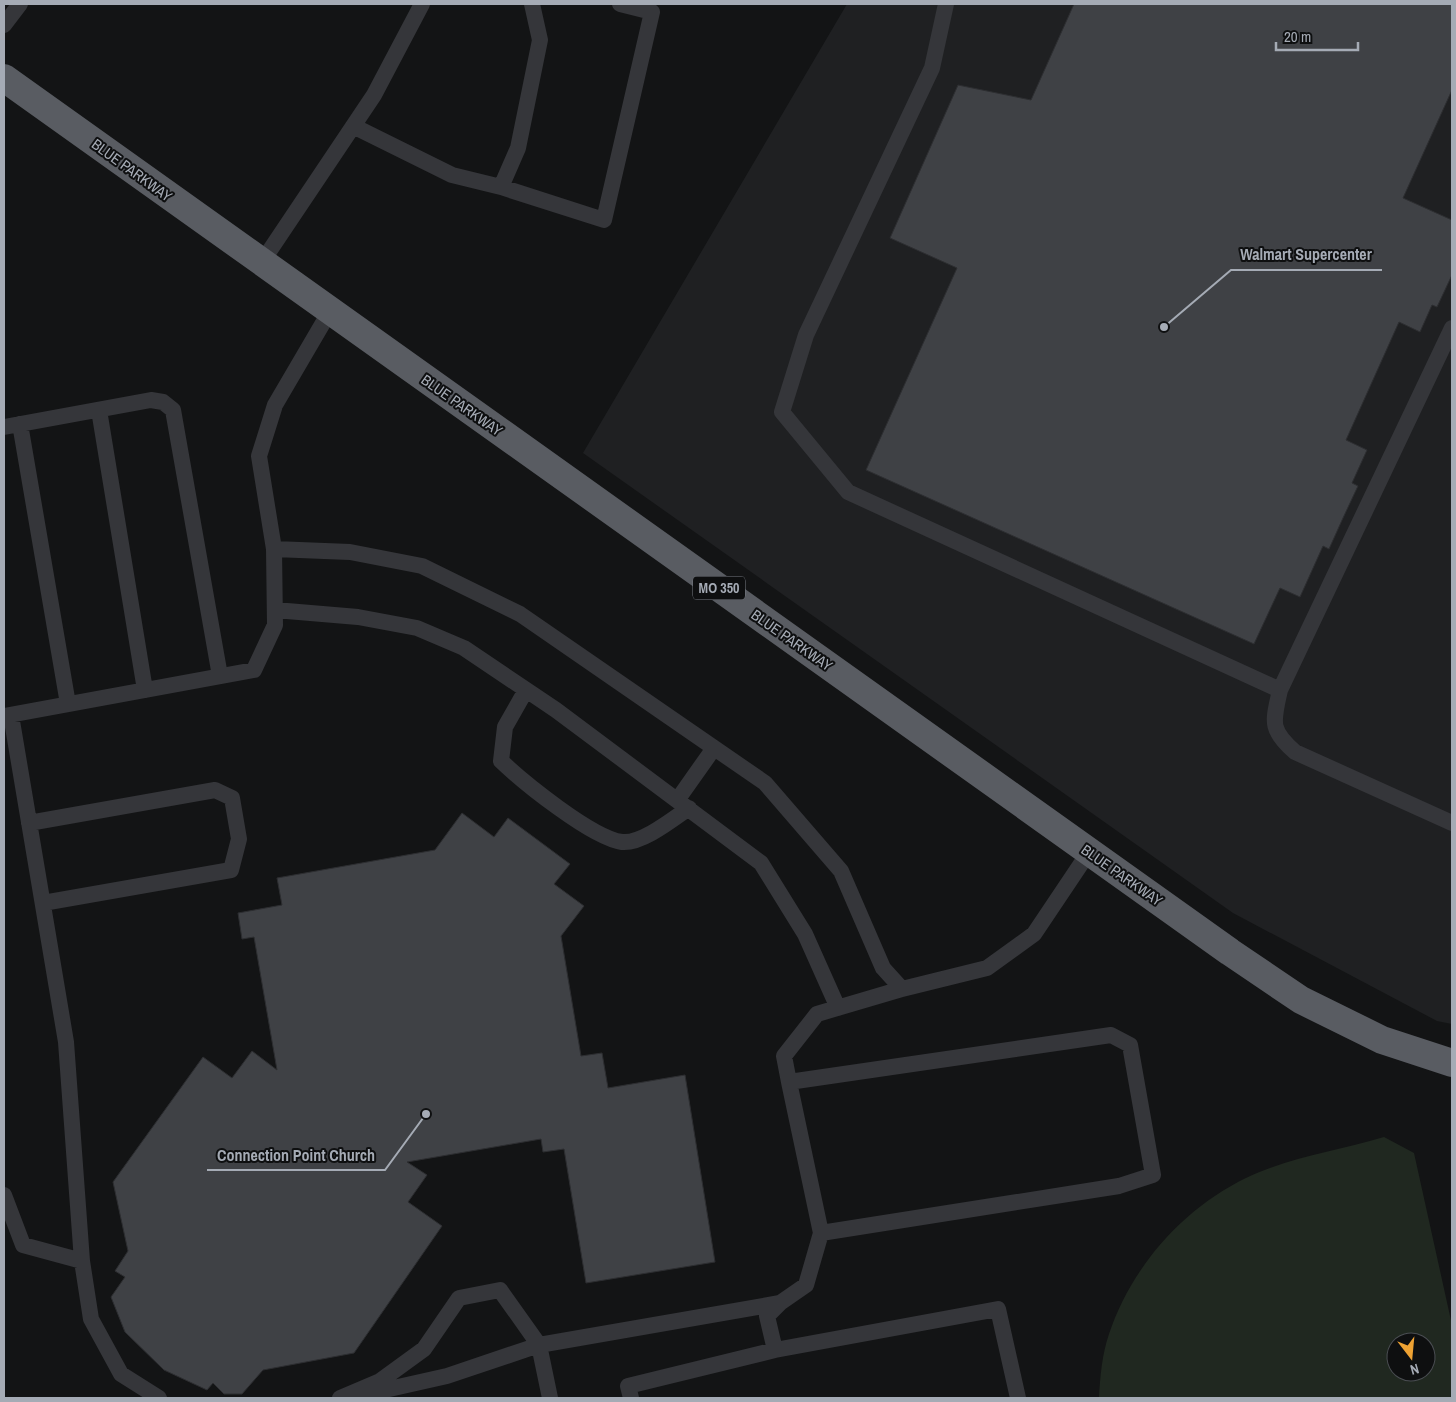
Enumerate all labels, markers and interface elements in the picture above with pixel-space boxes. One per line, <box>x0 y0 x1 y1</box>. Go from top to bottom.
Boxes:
scale bar <box>1276 20 1358 52</box>
text: 20 m <box>1284 26 1311 47</box>
street label: BLUE PARKWAY <box>87 134 177 207</box>
callout: Walmart Supercenter <box>1231 239 1382 270</box>
text: Walmart Supercenter <box>1240 243 1373 265</box>
street label: BLUE PARKWAY <box>417 369 508 441</box>
road number: MO 350 <box>693 576 745 600</box>
street label: BLUE PARKWAY <box>747 604 838 676</box>
street label: BLUE PARKWAY <box>1077 839 1168 911</box>
callout: Connection Point Church <box>207 1139 385 1170</box>
text: Connection Point Church <box>217 1144 375 1166</box>
north arrow <box>1386 1332 1436 1382</box>
text: N <box>1408 1360 1421 1379</box>

